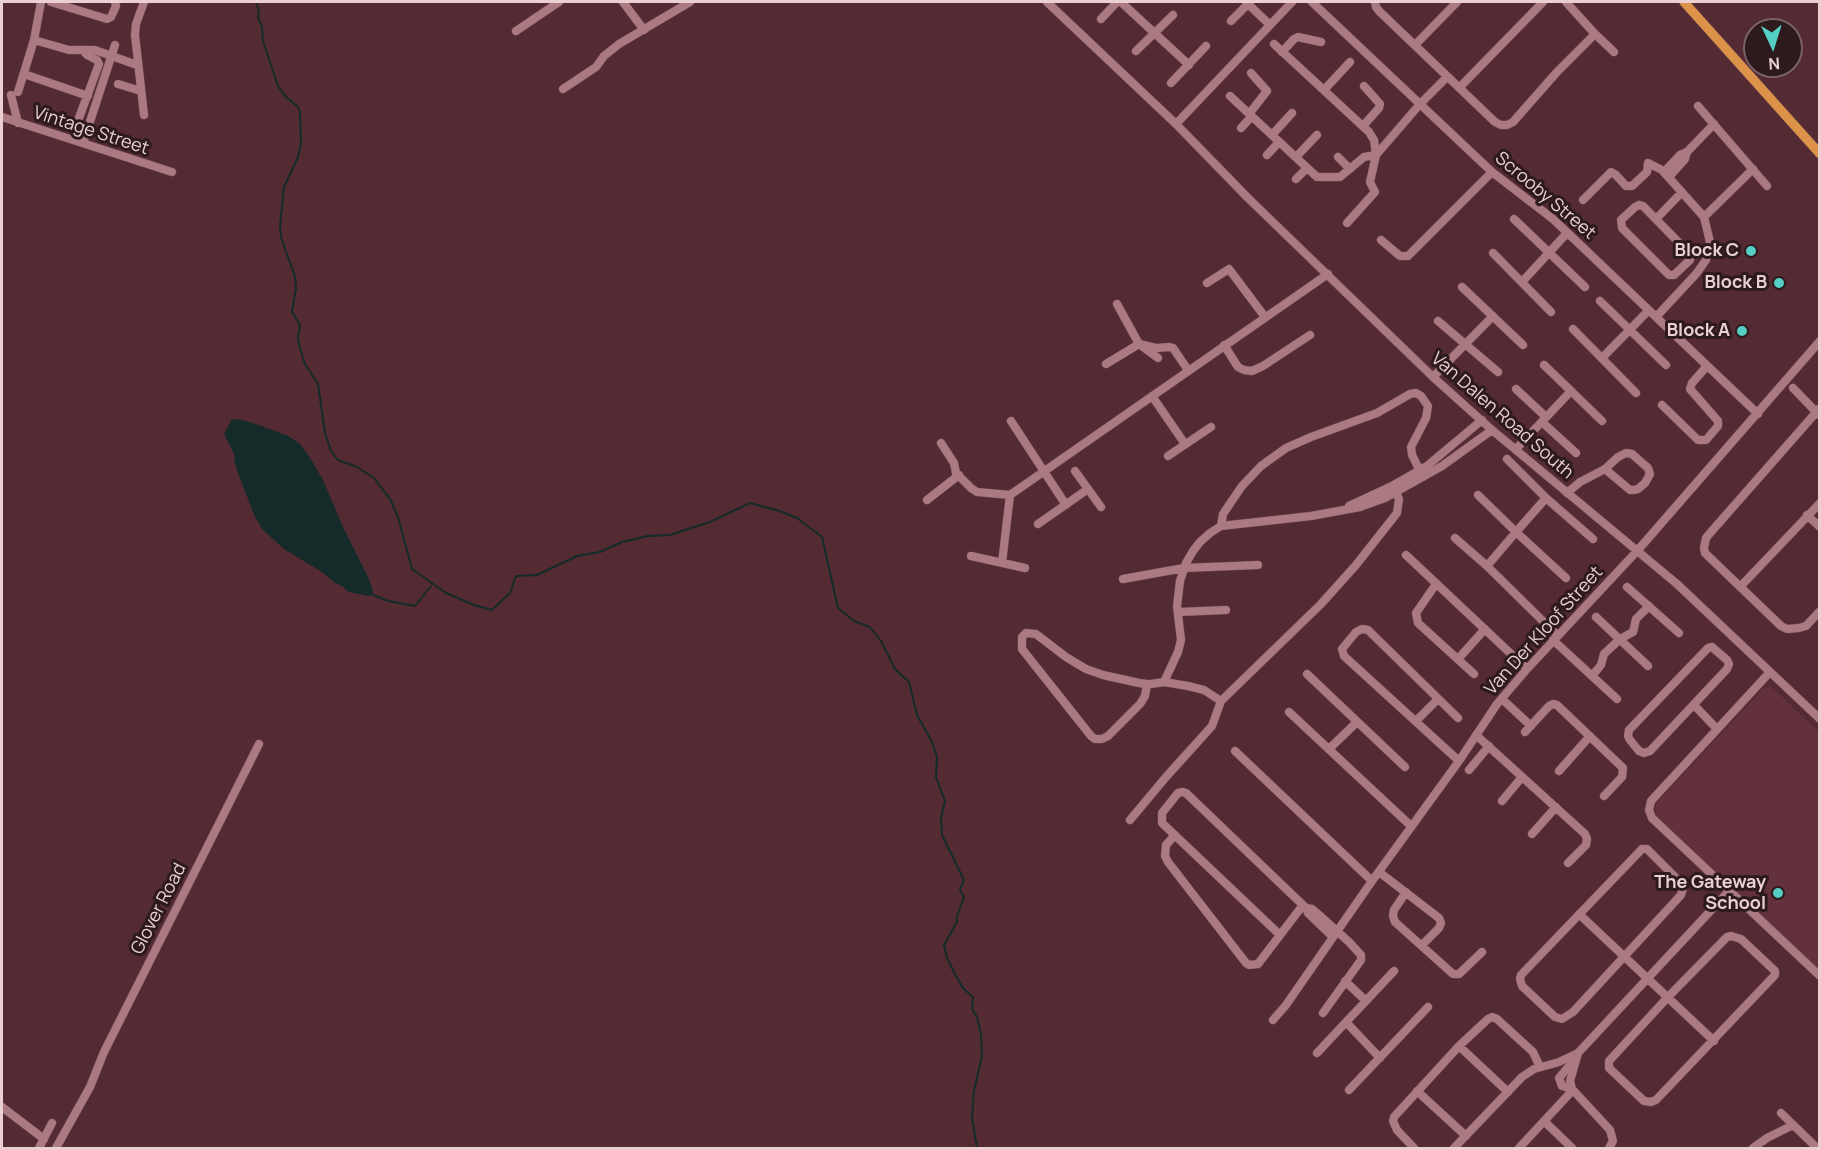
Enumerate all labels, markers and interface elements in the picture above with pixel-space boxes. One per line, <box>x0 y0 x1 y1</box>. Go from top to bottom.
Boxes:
north arrow <box>1743 18 1803 78</box>
text: N <box>1768 53 1781 75</box>
street label: Vintage Street <box>30 102 152 160</box>
street label: Scrooby Street <box>1490 148 1600 244</box>
place label: Block C <box>1675 240 1739 262</box>
marker: Block C <box>1744 244 1758 258</box>
place label: Block B <box>1704 272 1767 294</box>
marker: Block B <box>1772 276 1786 290</box>
place label: Block A <box>1667 320 1730 342</box>
marker: Block A <box>1735 324 1749 338</box>
street label: Van Dalen Road South <box>1426 348 1578 484</box>
street label: Van Der Kloof Street <box>1480 562 1608 700</box>
street label: Glover Road <box>127 860 191 958</box>
place label: The Gateway School <box>1654 872 1766 914</box>
marker: The Gateway School <box>1771 886 1785 900</box>

